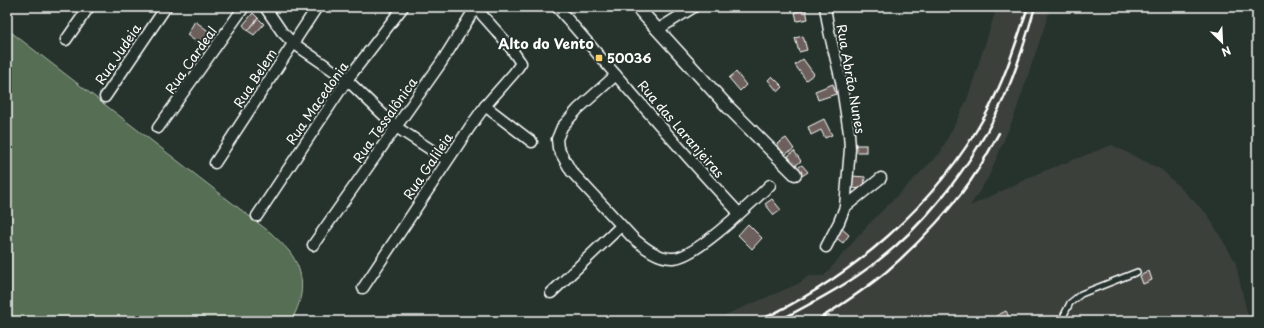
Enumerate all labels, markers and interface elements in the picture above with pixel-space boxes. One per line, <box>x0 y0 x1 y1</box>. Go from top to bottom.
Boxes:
street label: Rua Judeia <box>90 19 145 88</box>
street label: Rua Cardeal <box>160 22 221 97</box>
north arrow <box>1202 22 1242 62</box>
street label: Rua Abrão Nunes <box>833 23 870 135</box>
district label: Alto do Vento <box>498 33 594 54</box>
text: N <box>1219 42 1234 61</box>
street label: Rua Belem <box>228 45 281 111</box>
place label: 50036 <box>607 48 652 67</box>
marker: 50036 <box>594 53 604 63</box>
street label: Rua Macedonia <box>281 57 352 148</box>
street label: Rua Tessalônica <box>348 73 422 166</box>
street label: Rua das Laranjeiras <box>634 76 729 182</box>
street label: Rua Galileia <box>398 129 457 203</box>

